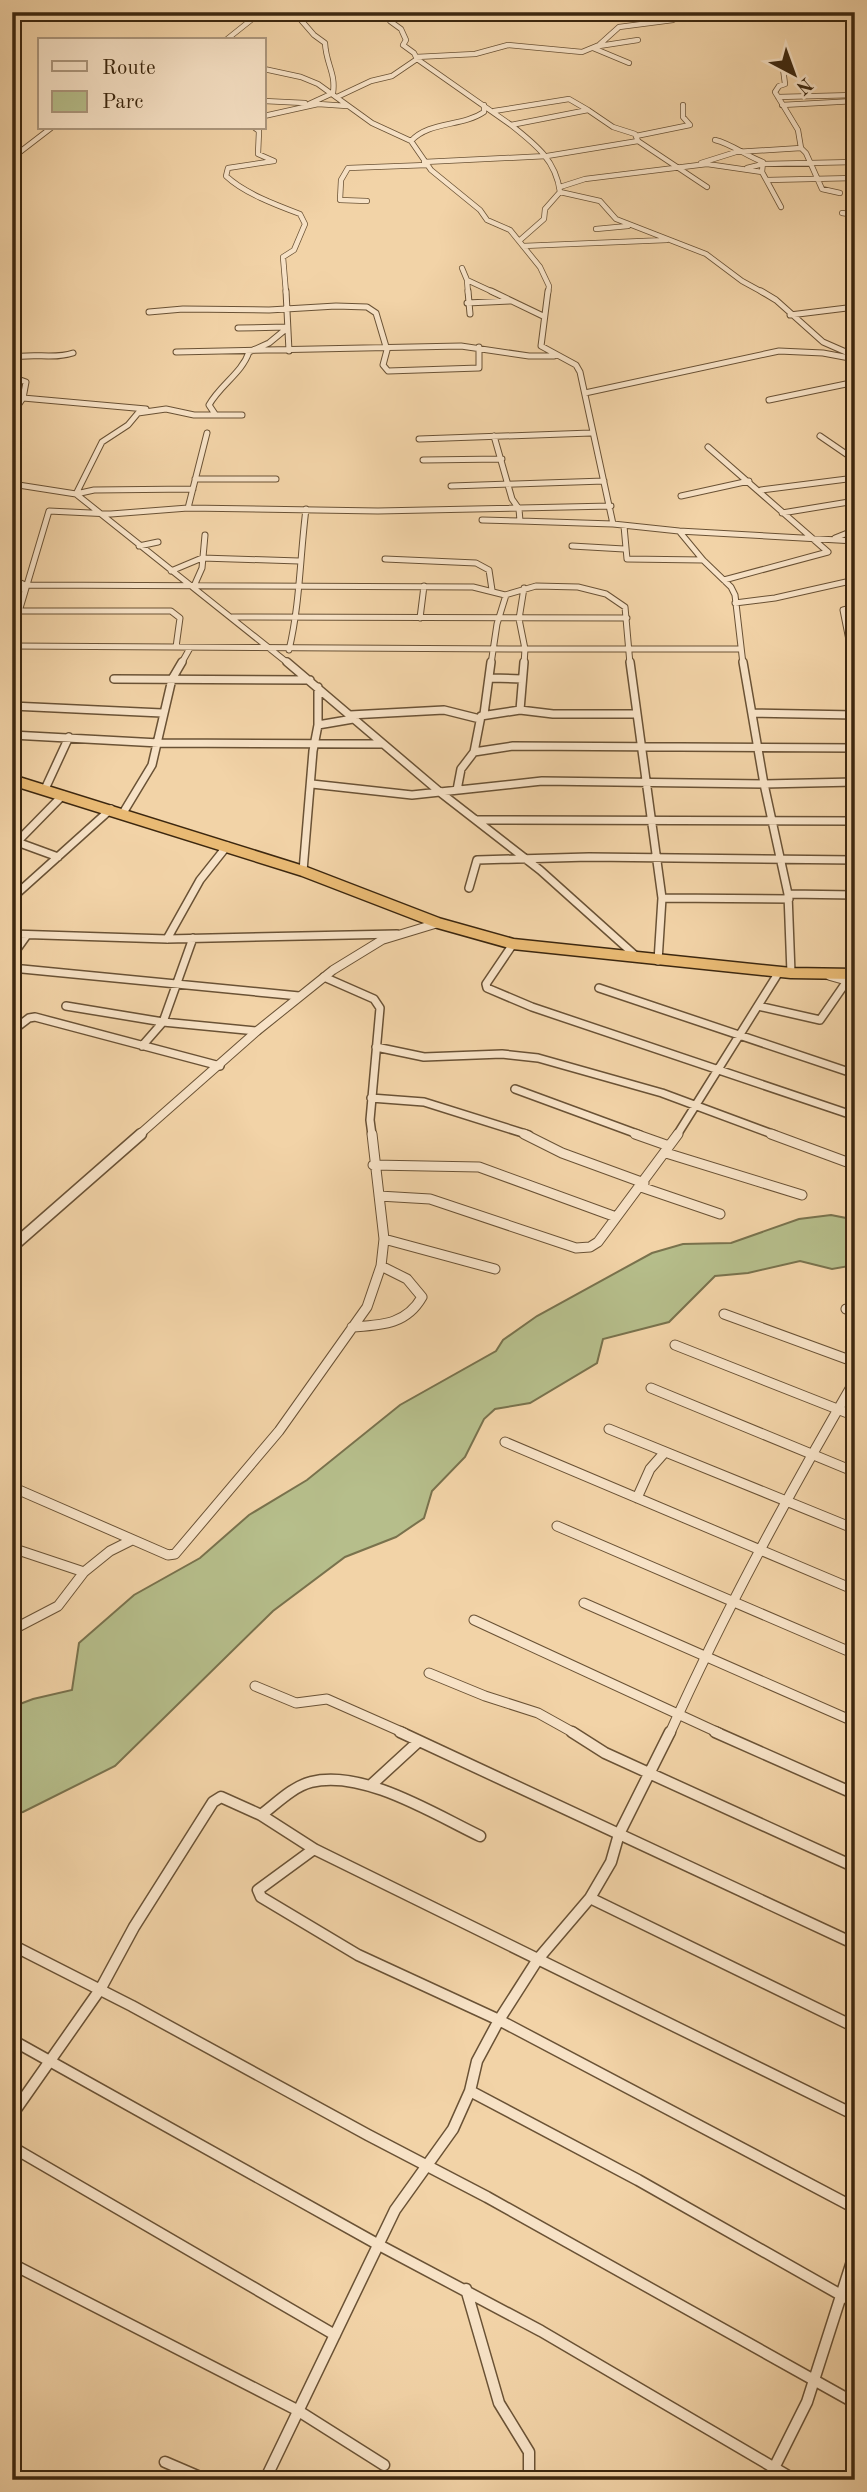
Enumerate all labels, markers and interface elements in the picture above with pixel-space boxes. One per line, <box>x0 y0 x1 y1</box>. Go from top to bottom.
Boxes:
legend <box>38 38 266 130</box>
north arrow <box>758 38 828 108</box>
text: Route <box>102 58 156 79</box>
text: N <box>791 73 815 97</box>
text: Parc <box>102 92 144 113</box>

